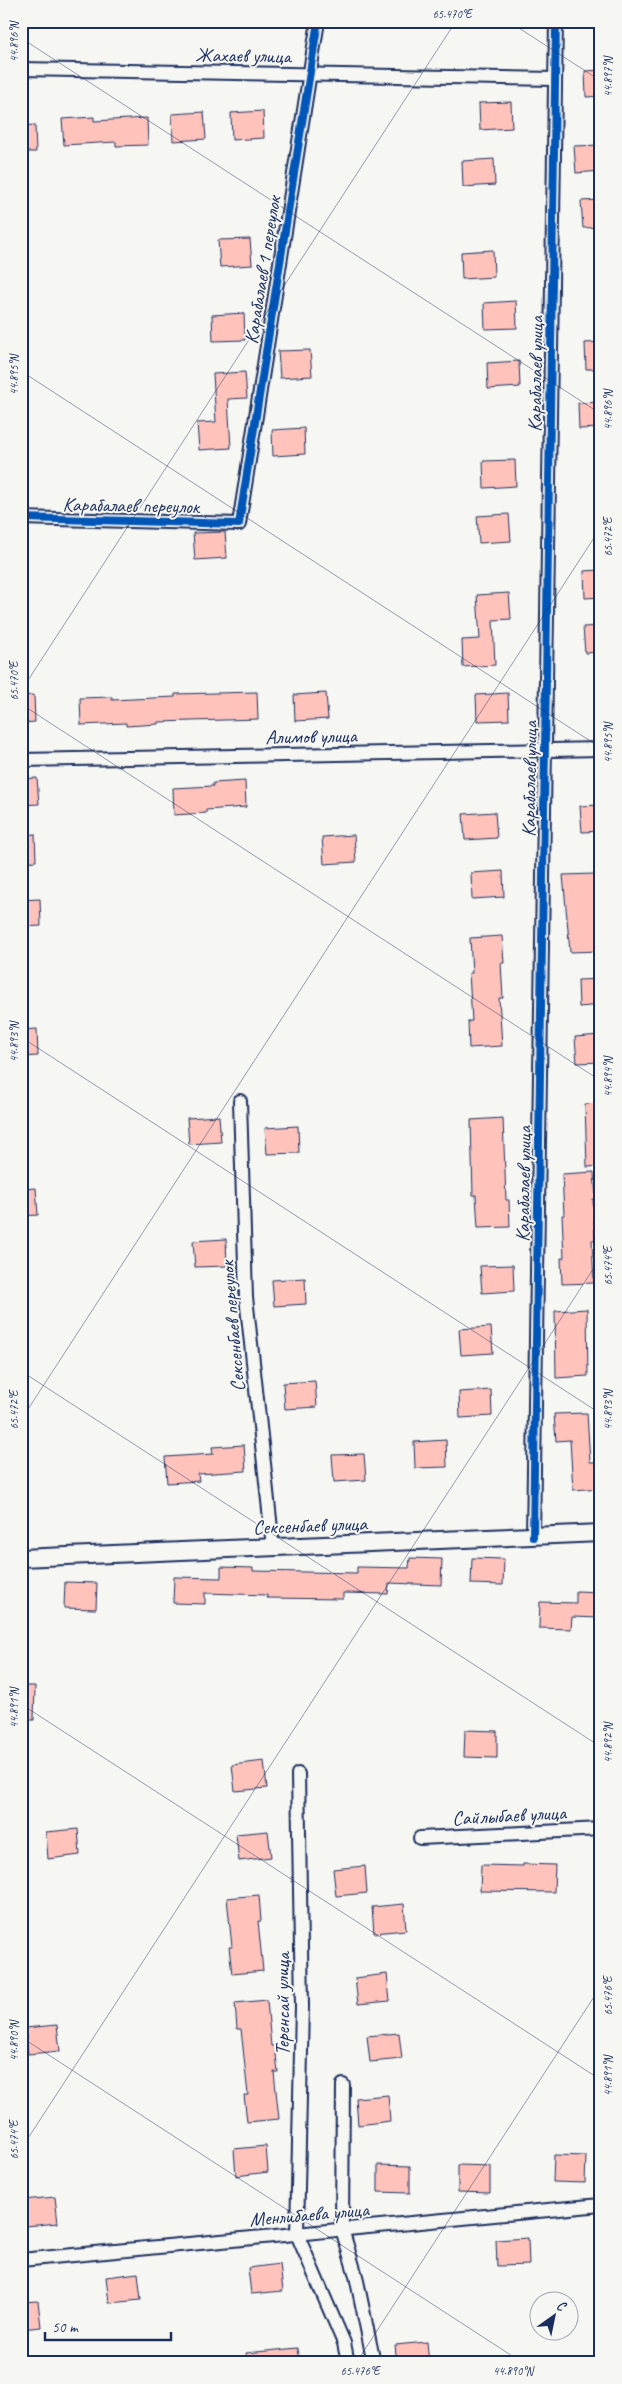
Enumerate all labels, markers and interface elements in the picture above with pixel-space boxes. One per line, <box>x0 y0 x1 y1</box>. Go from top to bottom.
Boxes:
text: 65.470°E <box>432 6 473 22</box>
text: 44.896°N <box>6 20 22 62</box>
street label: Жахаев улица <box>195 42 293 69</box>
text: 44.897°N <box>600 55 616 97</box>
street label: Карабалаев 1 переулок <box>238 193 287 346</box>
street label: Карабалаев улица <box>522 314 549 432</box>
text: 44.895°N <box>6 353 22 395</box>
text: 44.896°N <box>600 388 616 430</box>
street label: Карабалаев переулок <box>63 492 201 519</box>
text: 65.472°E <box>600 516 616 557</box>
text: 65.470°E <box>6 660 22 701</box>
street label: Карабалаев улица <box>516 719 543 837</box>
text: 44.895°N <box>600 721 616 763</box>
street label: Алимов улица <box>265 723 359 750</box>
text: 44.893°N <box>6 1020 22 1062</box>
text: 44.894°N <box>600 1055 616 1097</box>
street label: Карабалаев улица <box>510 1124 537 1242</box>
text: 65.474°E <box>600 1245 616 1286</box>
street label: Сексенбаев переулок <box>214 1258 251 1393</box>
text: 44.893°N <box>600 1388 616 1430</box>
text: 65.472°E <box>6 1389 22 1430</box>
street label: Сексенбаев улица <box>253 1511 369 1540</box>
text: 44.891°N <box>6 1686 22 1728</box>
text: 44.892°N <box>600 1721 616 1763</box>
street label: Сайлыбаев улица <box>451 1800 569 1831</box>
street label: Теренсай улица <box>270 1951 295 2055</box>
text: 65.476°E <box>600 1975 616 2016</box>
text: 44.890°N <box>6 2019 22 2061</box>
text: 44.891°N <box>600 2054 616 2096</box>
text: 65.474°E <box>6 2119 22 2160</box>
street label: Менлибаева улица <box>248 2197 372 2232</box>
north arrow <box>530 2292 580 2342</box>
text: С <box>553 2297 570 2316</box>
scale bar <box>45 2309 171 2341</box>
text: 50 m <box>52 2318 79 2337</box>
text: 65.476°E <box>340 2363 381 2379</box>
text: 44.890°N <box>493 2363 535 2379</box>

